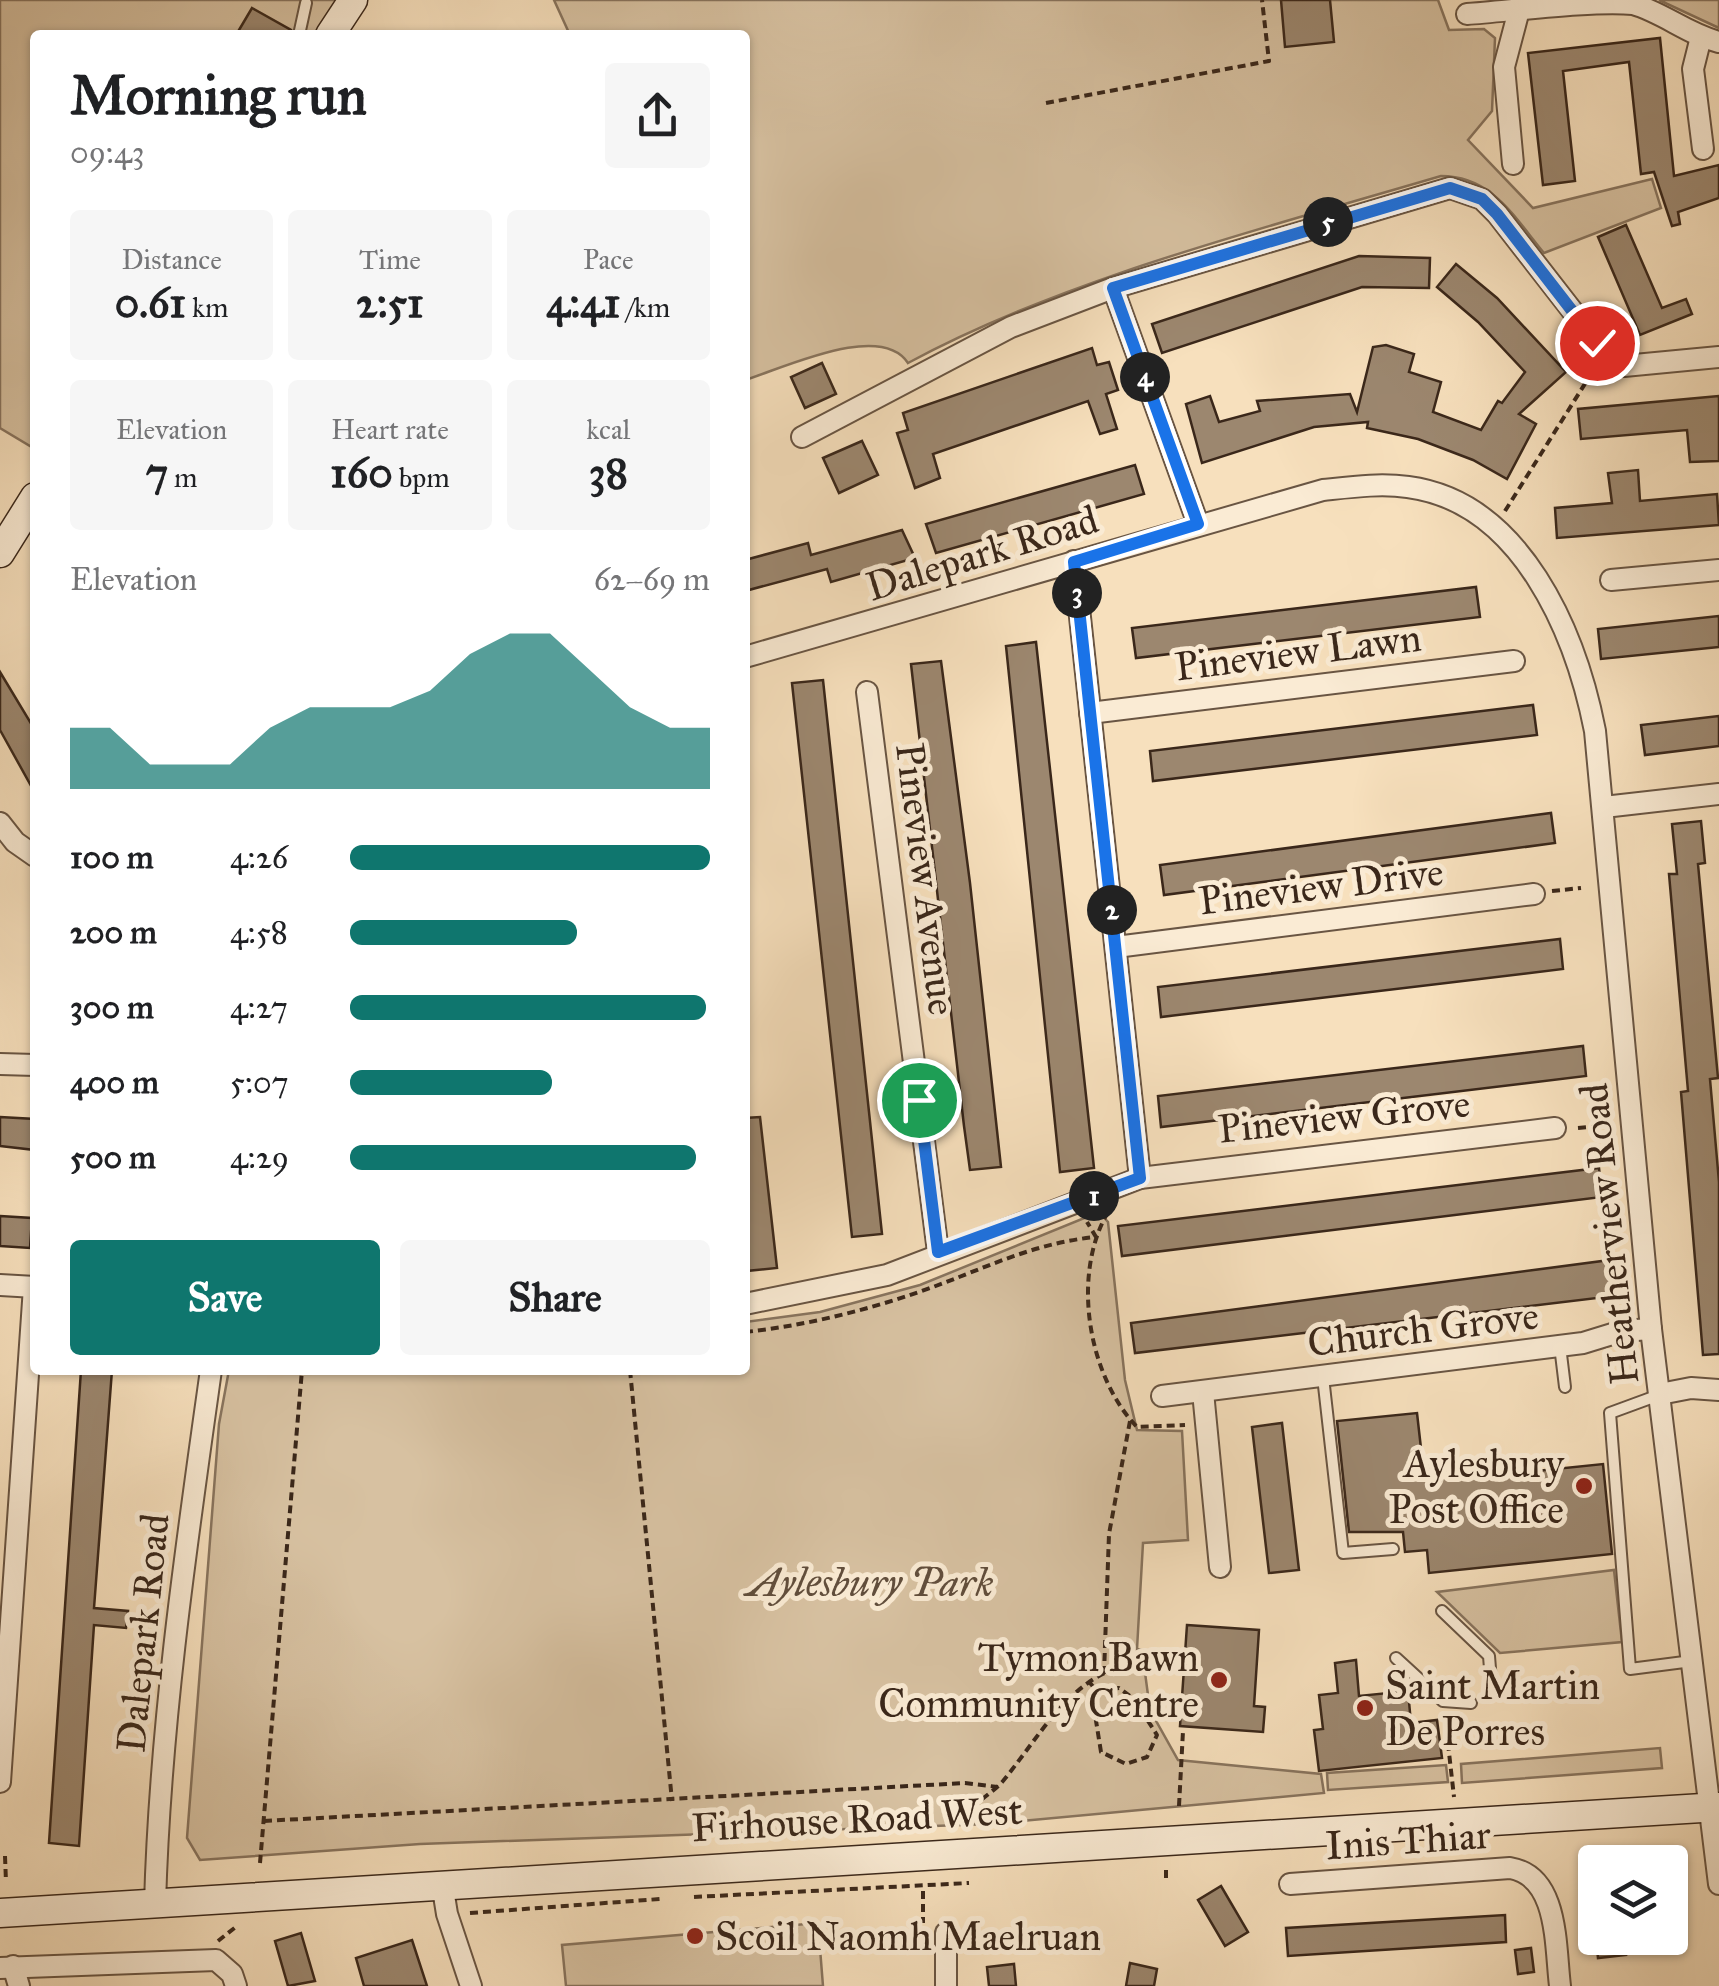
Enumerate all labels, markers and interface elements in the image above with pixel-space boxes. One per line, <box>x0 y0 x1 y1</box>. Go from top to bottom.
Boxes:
text: Morning run <box>70 62 367 129</box>
button: share <box>605 63 710 168</box>
text: 09:43 <box>70 133 145 172</box>
pin: 5 <box>1303 197 1353 247</box>
text: 5 <box>1321 204 1335 239</box>
text: Distance <box>121 242 222 277</box>
text: Time <box>359 242 421 277</box>
text: Pace <box>583 242 634 277</box>
text: 0.61 <box>115 277 186 329</box>
text: 2:51 <box>356 277 424 329</box>
text: 4:41 <box>546 277 620 329</box>
text: km <box>186 290 228 325</box>
text: /km <box>620 290 670 325</box>
pin <box>1555 301 1640 386</box>
icon: check <box>1570 316 1625 371</box>
pin: 4 <box>1120 352 1170 402</box>
text: 4 <box>1137 359 1153 394</box>
text: Elevation <box>116 412 227 447</box>
text: Heart rate <box>331 412 449 447</box>
text: kcal <box>586 412 630 447</box>
text: 7 <box>146 447 168 499</box>
text: 160 <box>330 447 393 499</box>
text: 38 <box>589 447 628 499</box>
text: m <box>168 460 198 495</box>
text: bpm <box>393 460 450 495</box>
street label: Dalepark Road <box>860 495 1104 611</box>
text: Elevation <box>70 560 197 599</box>
text: 62–69 m <box>594 560 710 599</box>
pin: 3 <box>1052 568 1102 618</box>
text: 3 <box>1071 575 1083 610</box>
street label: Pineview Lawn <box>1172 613 1424 691</box>
street label: Pineview Avenue <box>885 740 967 1018</box>
text: 100 m <box>70 838 154 877</box>
text: 4:26 <box>230 838 288 877</box>
street label: Pineview Drive <box>1196 847 1446 925</box>
pin: 2 <box>1087 885 1137 935</box>
text: 2 <box>1105 892 1119 927</box>
text: 200 m <box>70 913 157 952</box>
text: 4:58 <box>230 913 288 952</box>
text: 300 m <box>70 988 154 1027</box>
text: 4:27 <box>230 988 288 1027</box>
pin <box>877 1058 962 1143</box>
text: 400 m <box>70 1063 159 1102</box>
text: 5:07 <box>230 1063 289 1102</box>
icon: arrive <box>892 1073 947 1128</box>
street label: Pineview Grove <box>1216 1078 1472 1154</box>
street label: Heatherview Road <box>1569 1081 1649 1387</box>
text: 500 m <box>70 1138 156 1177</box>
text: 4:29 <box>230 1138 289 1177</box>
pin: 1 <box>1069 1171 1119 1221</box>
text: 1 <box>1088 1178 1100 1213</box>
button: Save <box>70 1240 380 1355</box>
button: Share <box>400 1240 710 1355</box>
street label: Church Grove <box>1305 1291 1541 1367</box>
place label: Aylesbury Post Office <box>1389 1439 1565 1534</box>
marker: Aylesbury Post Office <box>1573 1475 1595 1497</box>
street label: Dalepark Road <box>106 1511 180 1755</box>
park label: Aylesbury Park <box>743 1558 994 1607</box>
place label: Tymon Bawn Community Centre <box>878 1633 1199 1728</box>
place label: Saint Martin De Porres <box>1385 1661 1600 1756</box>
marker: Tymon Bawn Community Centre <box>1208 1669 1230 1691</box>
marker: Saint Martin De Porres <box>1354 1697 1376 1719</box>
street label: Firhouse Road West <box>690 1786 1024 1852</box>
street label: Inis Thiar <box>1324 1810 1492 1870</box>
map controls <box>1578 1845 1688 1955</box>
button: layers <box>1578 1845 1688 1955</box>
place label: Scoil Naomh Maelruan <box>715 1912 1101 1961</box>
marker: Scoil Naomh Maelruan <box>684 1925 706 1947</box>

